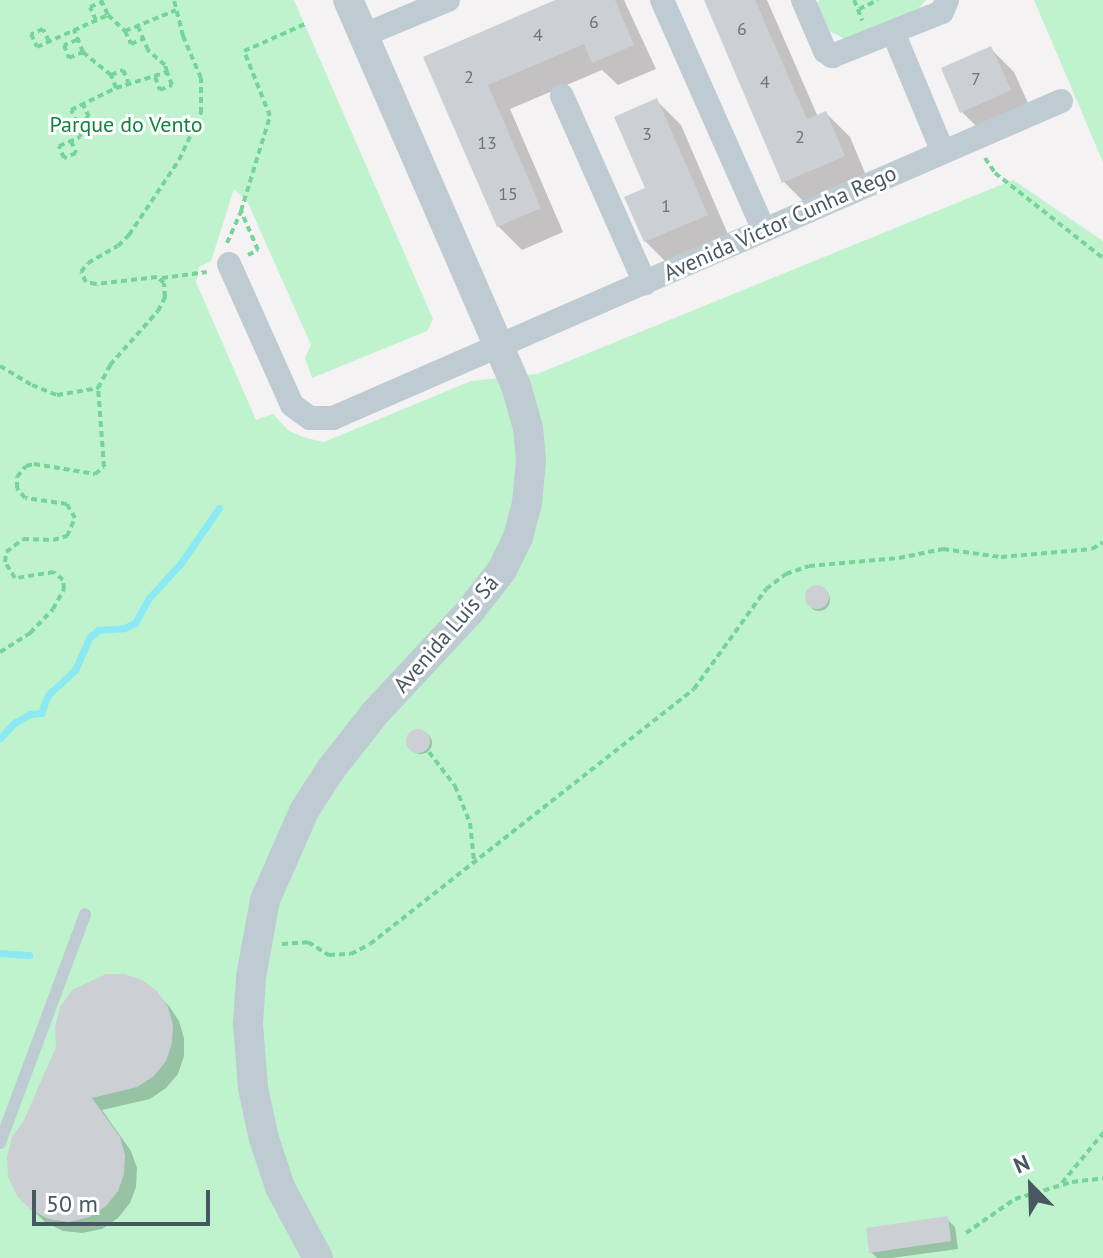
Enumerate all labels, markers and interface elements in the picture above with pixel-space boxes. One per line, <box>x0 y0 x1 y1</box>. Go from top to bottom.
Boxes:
house number: 6 <box>589 11 599 33</box>
house number: 6 <box>737 18 747 40</box>
house number: 4 <box>533 24 543 46</box>
house number: 2 <box>464 66 474 88</box>
house number: 7 <box>971 68 981 90</box>
house number: 4 <box>760 71 770 93</box>
park label: Parque do Vento <box>49 112 203 138</box>
house number: 3 <box>642 123 652 145</box>
house number: 2 <box>795 126 805 148</box>
house number: 13 <box>477 132 497 154</box>
street label: Avenida Victor Cunha Rego <box>659 160 901 286</box>
house number: 15 <box>498 183 518 205</box>
house number: 1 <box>661 195 671 217</box>
street label: Avenida Luís Sá <box>388 570 504 698</box>
north arrow <box>991 1146 1071 1226</box>
text: N <box>1009 1148 1034 1180</box>
scale bar <box>36 1174 214 1224</box>
text: 50 m <box>46 1188 98 1219</box>

